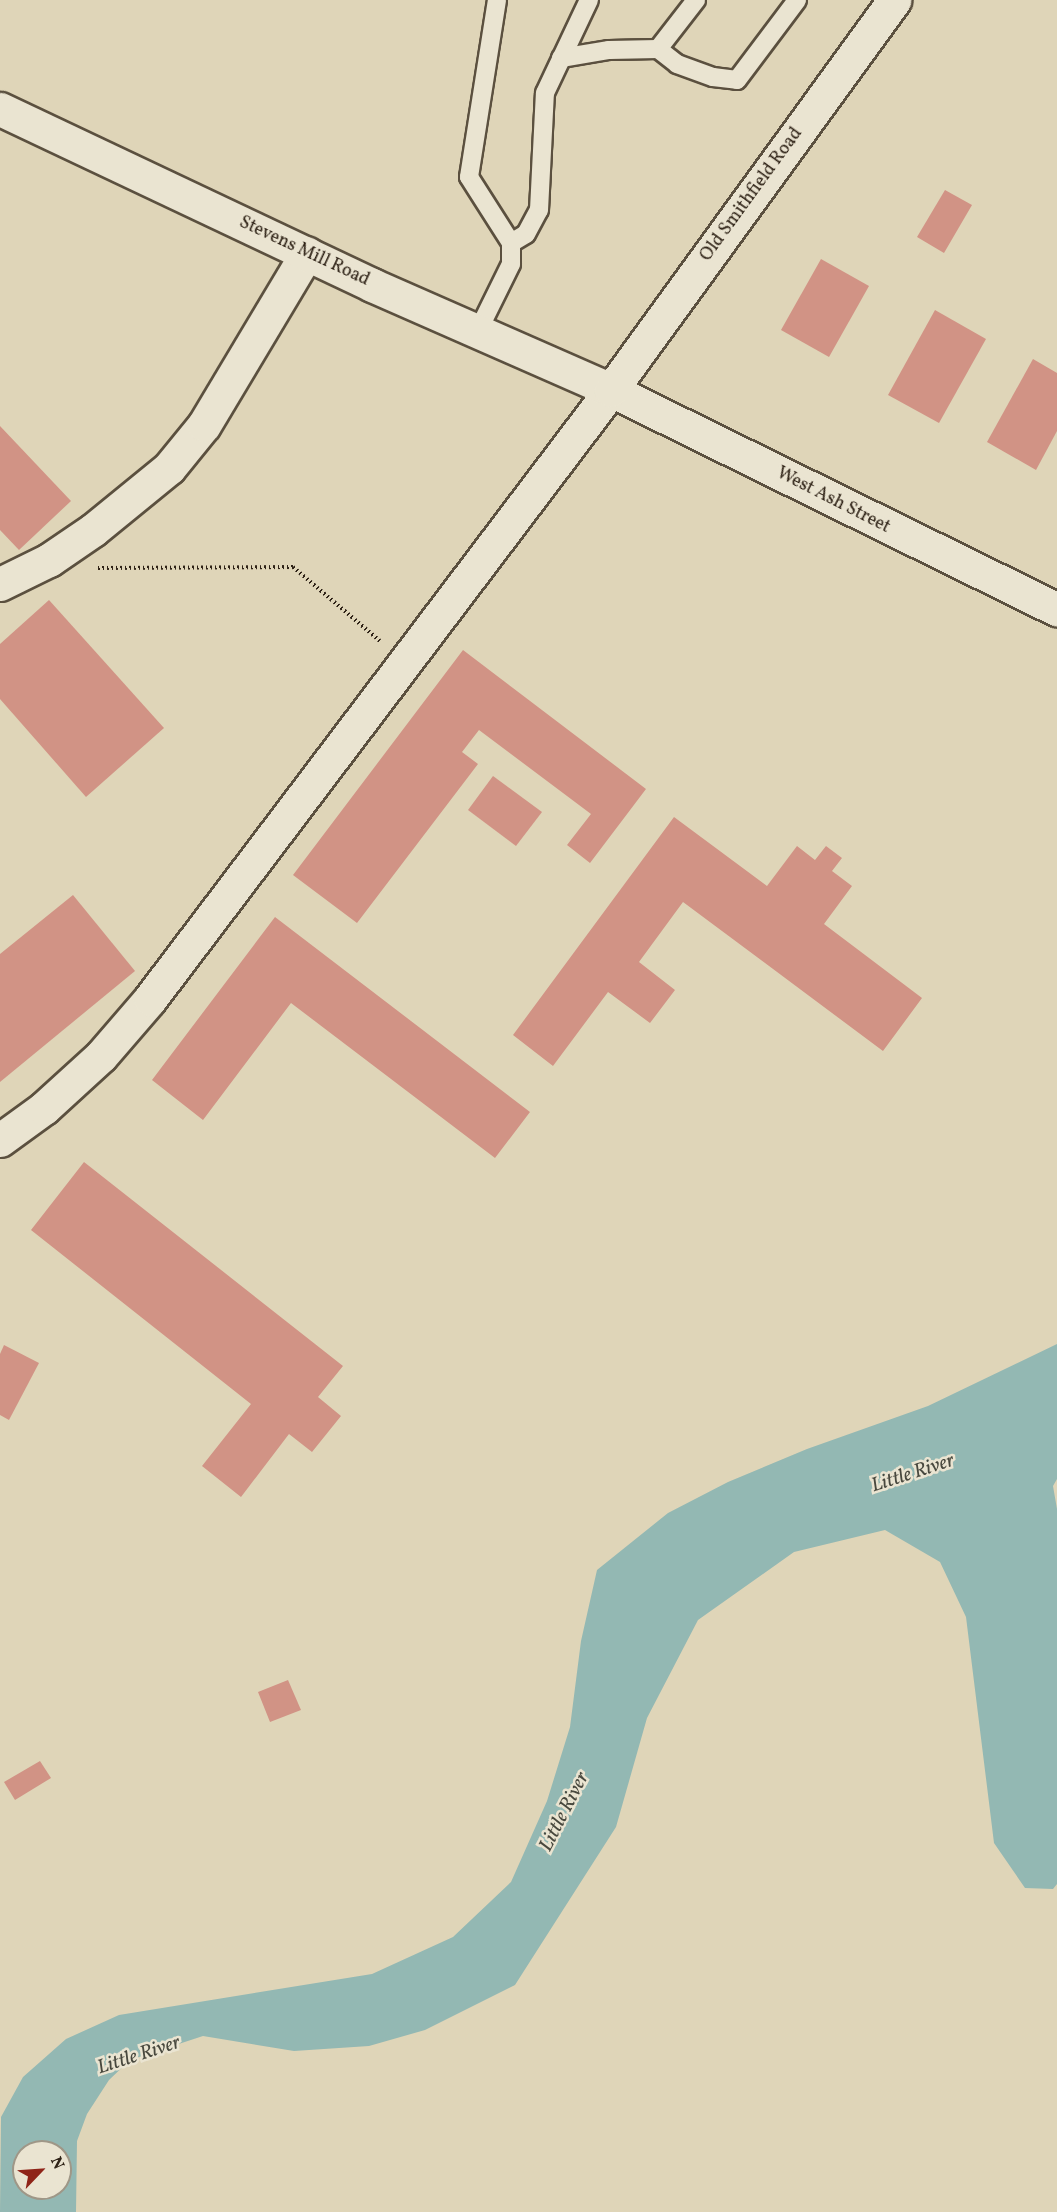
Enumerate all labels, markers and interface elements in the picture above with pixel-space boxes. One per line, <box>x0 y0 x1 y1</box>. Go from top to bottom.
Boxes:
street label: Old Smithfield Road <box>696 124 808 266</box>
street label: Stevens Mill Road <box>235 212 373 292</box>
street label: West Ash Street <box>773 463 893 539</box>
water label: Little River <box>868 1449 958 1499</box>
water label: Little River <box>535 1768 595 1856</box>
water label: Little River <box>94 2031 184 2081</box>
north arrow <box>12 2140 72 2200</box>
text: N <box>44 2153 69 2173</box>

